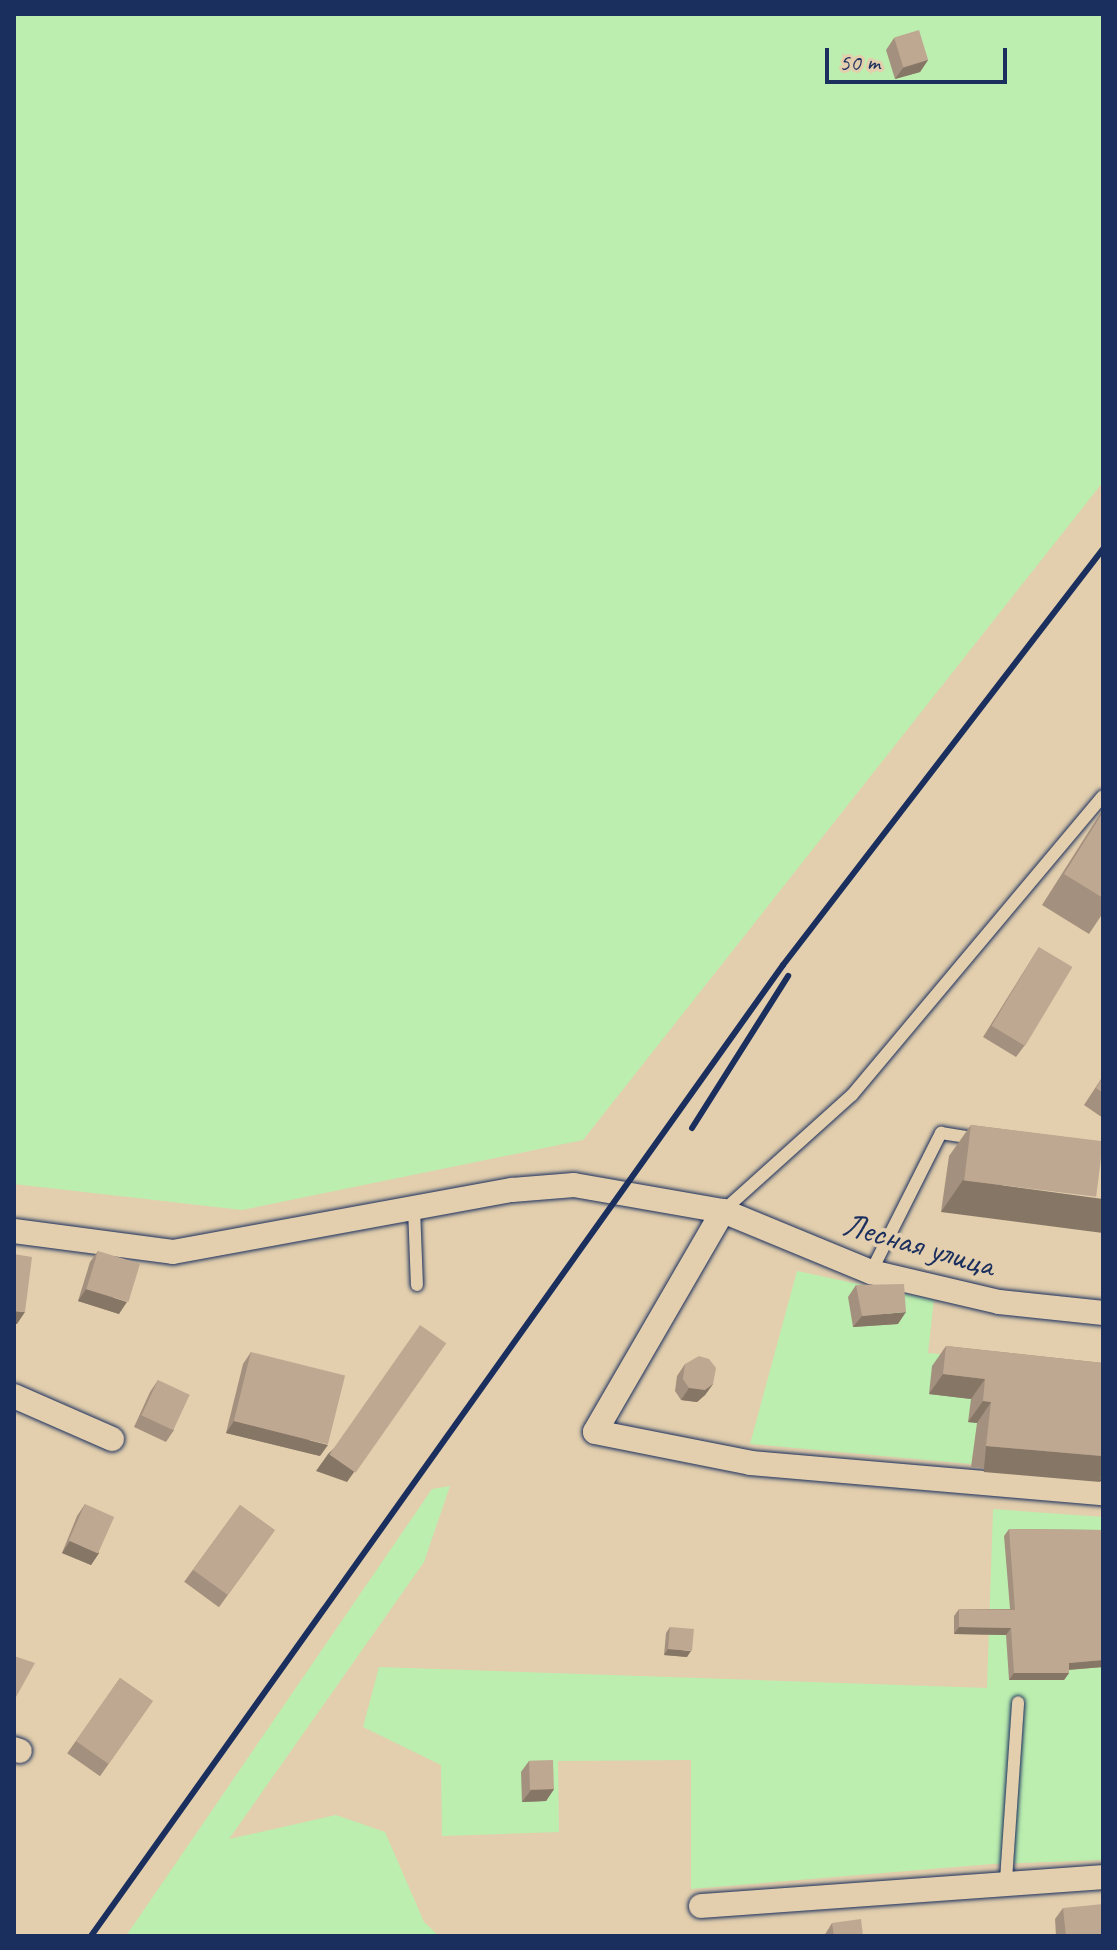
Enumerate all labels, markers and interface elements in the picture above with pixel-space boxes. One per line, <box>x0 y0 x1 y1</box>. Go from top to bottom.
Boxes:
scale bar <box>829 32 1011 82</box>
text: 50 m <box>839 47 880 77</box>
street label: Лесная улица <box>839 1203 999 1285</box>

